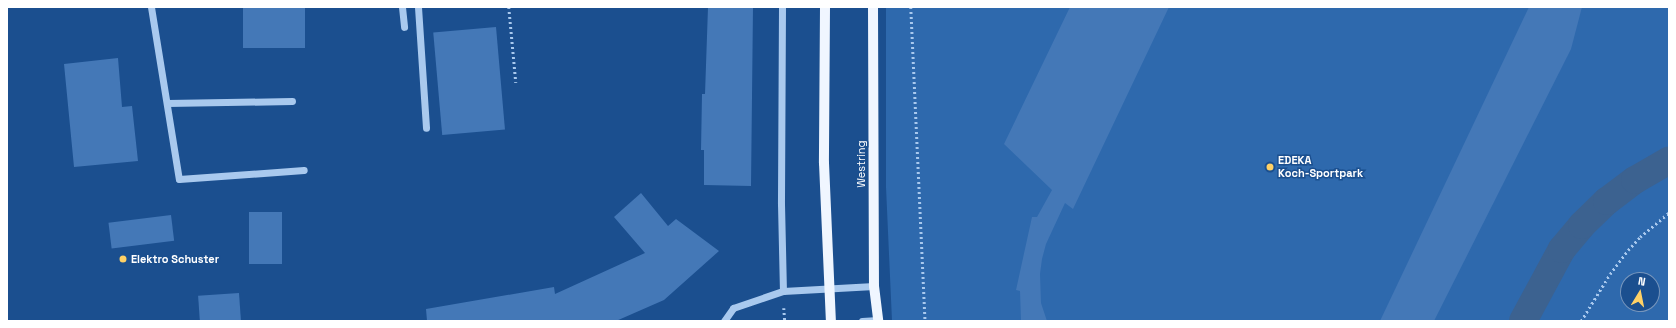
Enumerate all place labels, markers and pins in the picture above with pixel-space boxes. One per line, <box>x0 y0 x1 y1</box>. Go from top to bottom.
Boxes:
place label: EDEKA Koch-Sportpark <box>1278 154 1363 180</box>
marker: EDEKA Koch-Sportpark <box>1265 162 1275 172</box>
place label: Elektro Schuster <box>131 252 219 266</box>
marker: Elektro Schuster <box>118 254 128 264</box>

